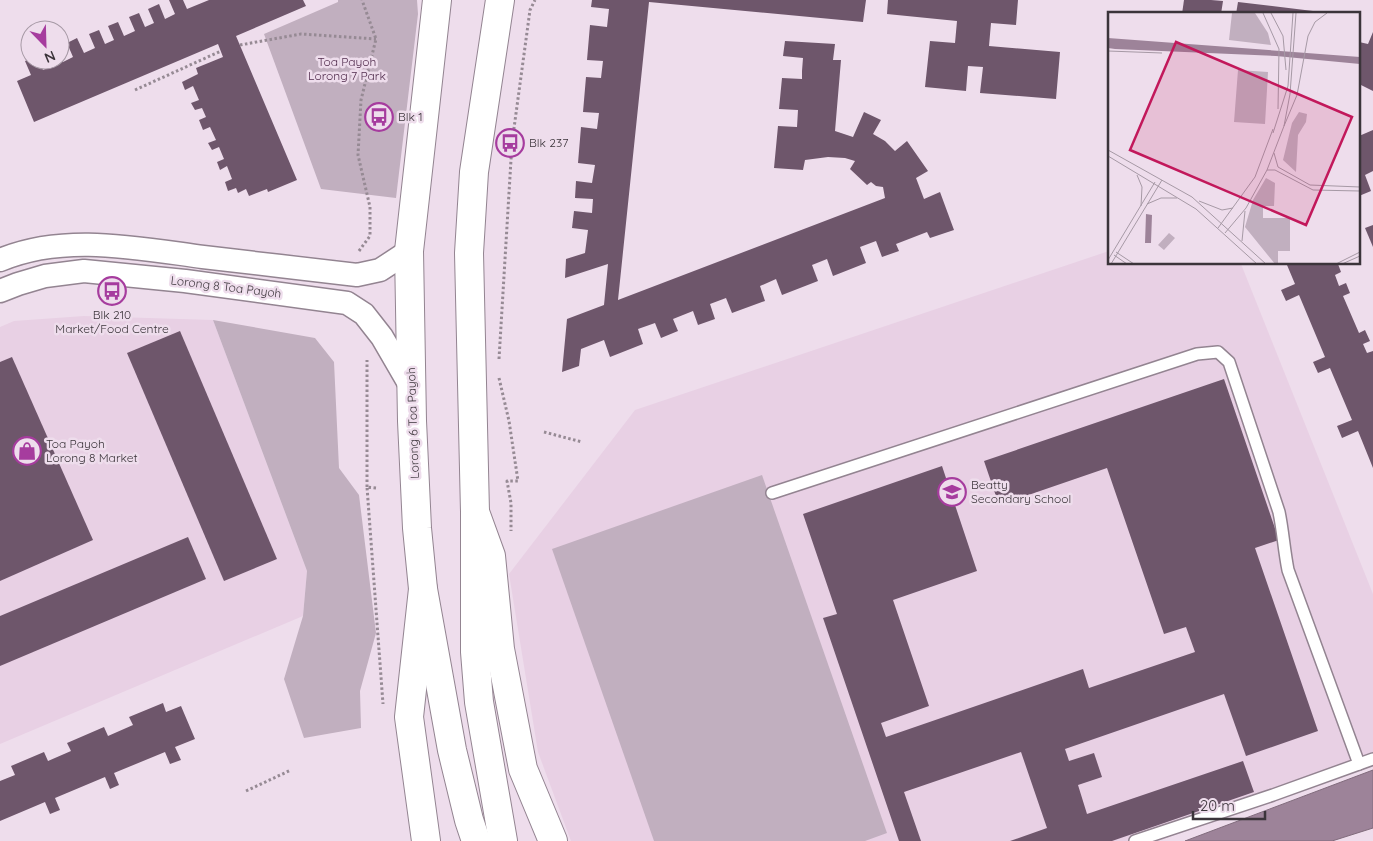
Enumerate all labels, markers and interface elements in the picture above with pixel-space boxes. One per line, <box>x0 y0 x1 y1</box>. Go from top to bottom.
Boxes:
inset map <box>1108 12 1360 265</box>
north arrow <box>20 20 70 70</box>
text: N <box>42 47 58 67</box>
park label: Toa Payoh Lorong 7 Park <box>308 54 386 83</box>
bus stop icon: Blk 1 <box>364 102 394 132</box>
place label: Blk 1 <box>398 109 423 124</box>
bus stop icon: Blk 237 <box>495 128 525 158</box>
place label: Blk 237 <box>529 135 568 150</box>
street label: Lorong 8 Toa Payoh <box>170 272 282 301</box>
bus stop icon: Blk 210 Market/Food Centre <box>97 276 127 306</box>
place label: Blk 210 Market/Food Centre <box>55 307 169 336</box>
street label: Lorong 6 Toa Payoh <box>403 367 422 479</box>
shop icon: Toa Payoh Lorong 8 Market <box>12 436 42 466</box>
place label: Toa Payoh Lorong 8 Market <box>46 436 138 465</box>
school or university icon: Beatty Secondary School <box>937 477 967 507</box>
place label: Beatty Secondary School <box>971 477 1071 506</box>
scale bar <box>1193 788 1266 820</box>
text: 20 m <box>1200 796 1235 815</box>

